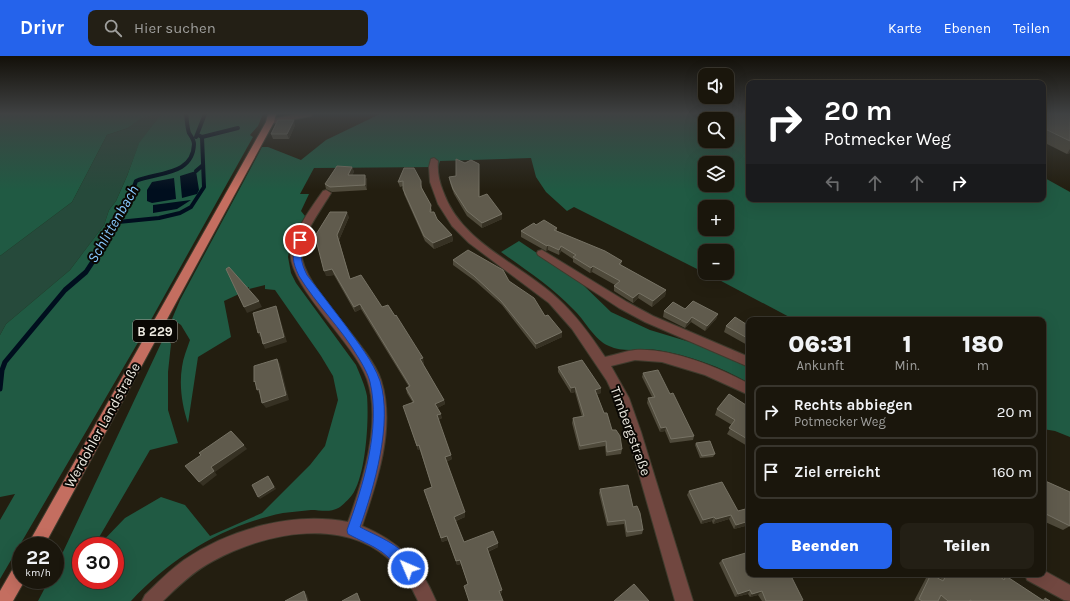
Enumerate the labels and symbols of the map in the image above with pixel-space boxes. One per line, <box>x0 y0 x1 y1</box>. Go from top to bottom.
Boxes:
water label: Schlittenbach <box>83 182 143 266</box>
pin <box>283 223 317 257</box>
road number: B 229 <box>133 320 177 342</box>
street label: Werdohler Landstraße <box>61 360 144 491</box>
street label: Timbergstraße <box>607 384 655 478</box>
speed limit sign: 30 <box>72 537 124 589</box>
position arrow <box>387 547 429 589</box>

